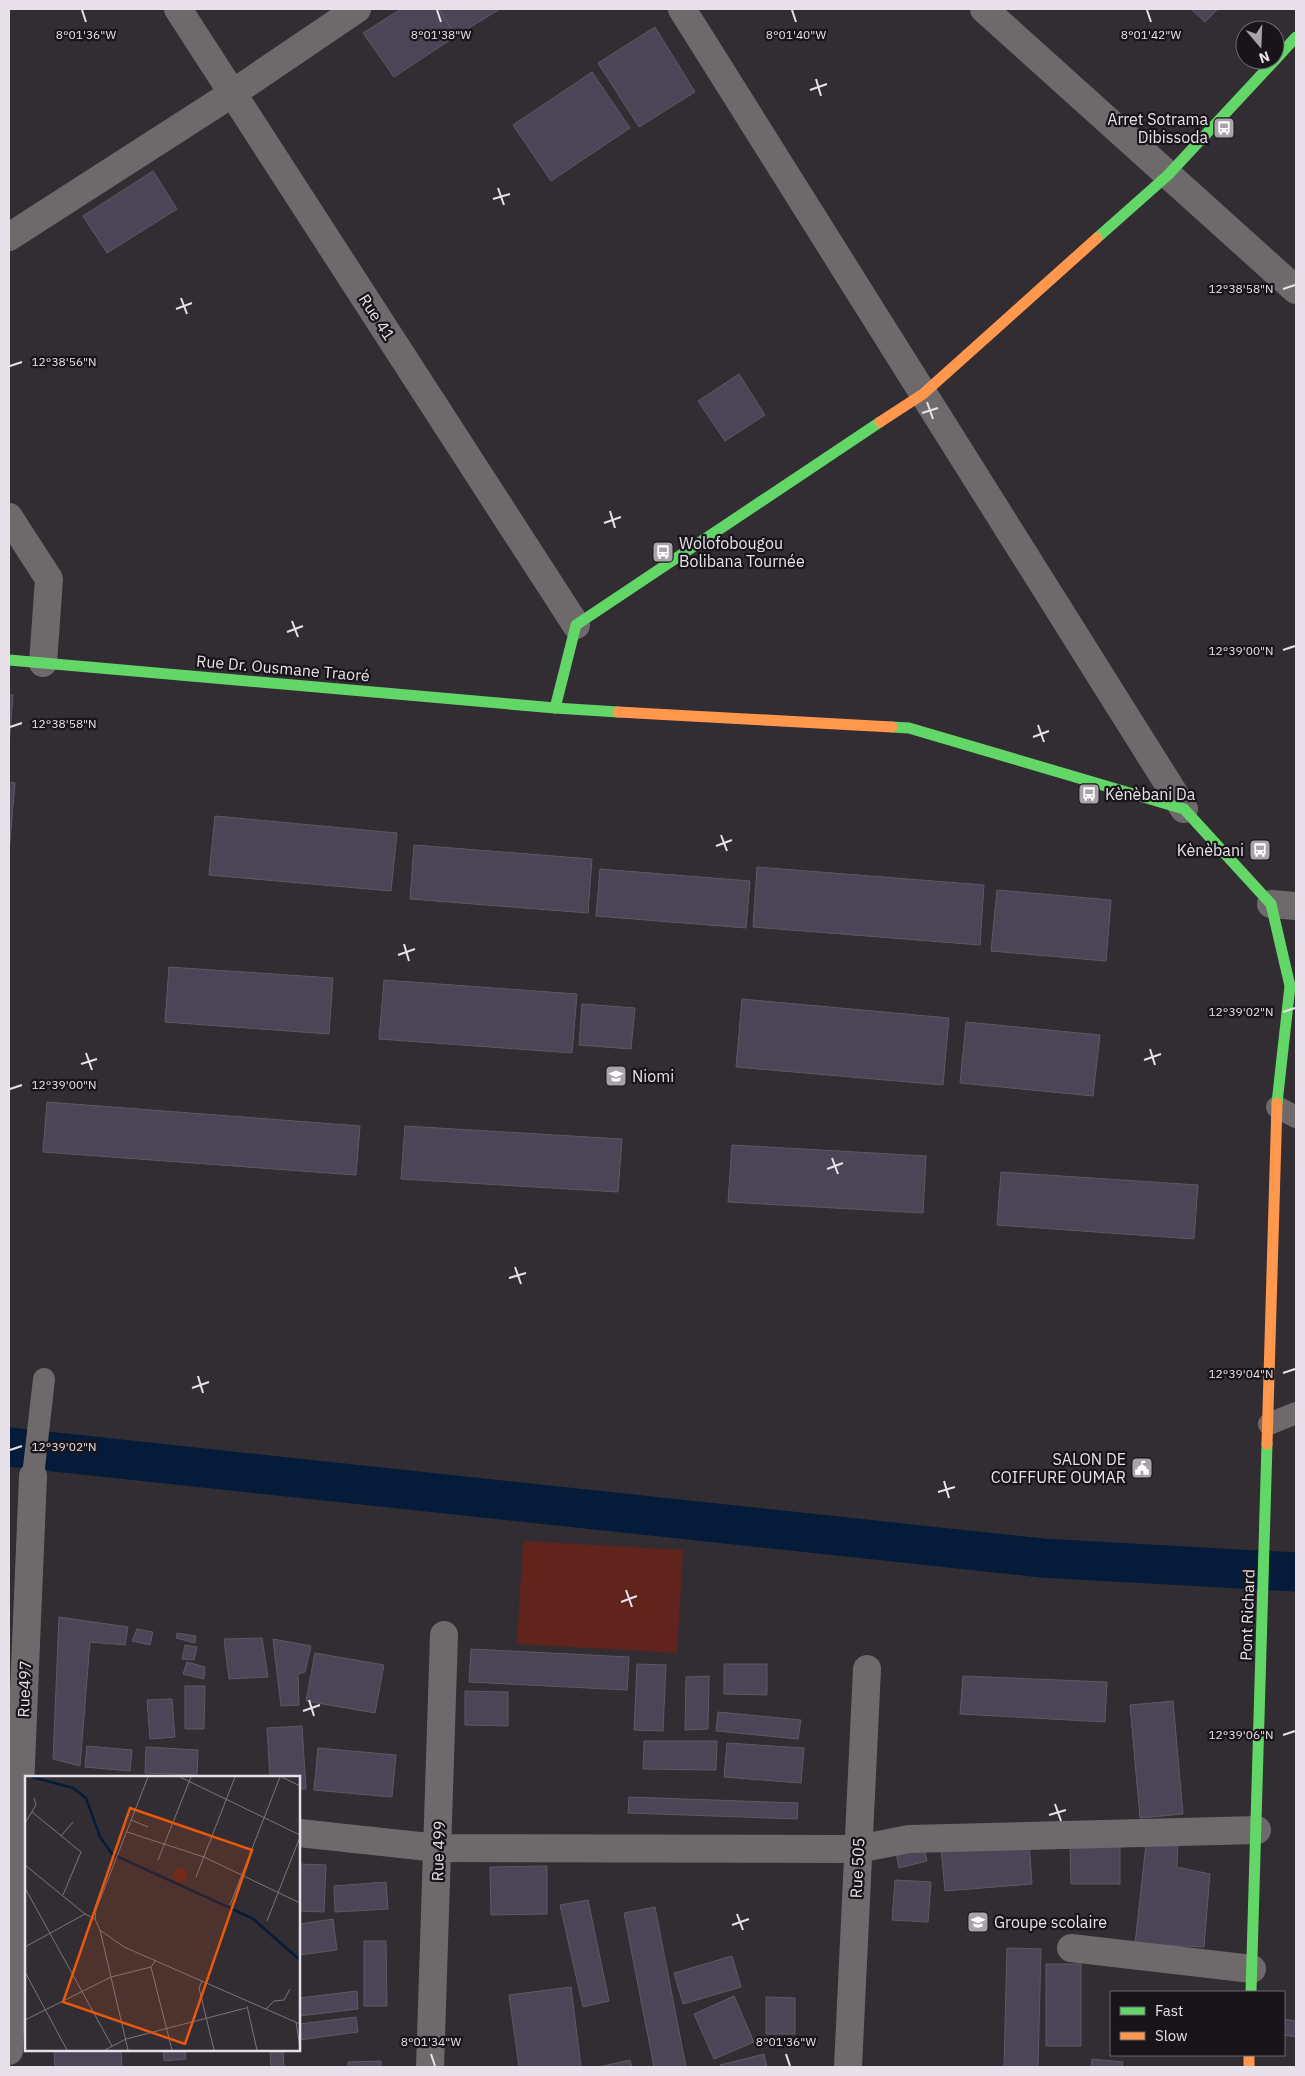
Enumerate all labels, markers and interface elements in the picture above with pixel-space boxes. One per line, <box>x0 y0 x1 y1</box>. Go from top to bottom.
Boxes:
north arrow <box>1235 20 1285 70</box>
text: 8°01'36"W <box>56 27 117 42</box>
text: 8°01'38"W <box>411 27 472 42</box>
text: 8°01'40"W <box>766 27 827 42</box>
text: 8°01'42"W <box>1121 27 1182 42</box>
text: N <box>1257 47 1272 67</box>
place label: Arret Sotrama Dibissoda <box>1107 109 1208 147</box>
bus stop icon: Arret Sotrama Dibissoda <box>1212 116 1236 140</box>
text: 12°38'58"N <box>1208 281 1274 296</box>
street label: Rue 41 <box>355 290 399 344</box>
text: 12°38'56"N <box>31 354 97 369</box>
place label: Wolofobougou Bolibana Tournée <box>679 533 805 571</box>
bus stop icon: Wolofobougou Bolibana Tournée <box>651 540 675 564</box>
text: 12°39'00"N <box>1208 643 1274 658</box>
street label: Rue Dr. Ousmane Traoré <box>195 650 371 686</box>
text: 12°38'58"N <box>31 716 97 731</box>
bus stop icon: Kènèbani Da <box>1077 782 1101 806</box>
place label: Kènèbani Da <box>1105 784 1196 804</box>
bus stop icon: Kènèbani <box>1248 838 1272 862</box>
place label: Kènèbani <box>1177 840 1244 860</box>
text: 12°39'02"N <box>1208 1004 1274 1019</box>
school or university icon: Niomi <box>604 1064 628 1088</box>
place label: Niomi <box>632 1066 674 1086</box>
text: 12°39'00"N <box>31 1077 97 1092</box>
text: 12°39'04"N <box>1208 1366 1274 1381</box>
text: 12°39'02"N <box>31 1439 97 1454</box>
place label: SALON DE COIFFURE OUMAR <box>991 1449 1126 1487</box>
public building icon: SALON DE COIFFURE OUMAR <box>1130 1456 1154 1480</box>
street label: Pont Richard <box>1235 1569 1259 1661</box>
street label: Rue497 <box>13 1660 35 1718</box>
text: 12°39'06"N <box>1208 1727 1274 1742</box>
inset map <box>25 1776 300 2051</box>
street label: Rue 499 <box>427 1820 449 1882</box>
street label: Rue 505 <box>845 1837 869 1899</box>
school or university icon: Groupe scolaire <box>966 1910 990 1934</box>
place label: Groupe scolaire <box>994 1912 1107 1932</box>
legend <box>1110 1991 1285 2056</box>
text: Fast <box>1155 2001 1183 2020</box>
text: Slow <box>1155 2026 1188 2045</box>
text: 8°01'34"W <box>401 2034 462 2049</box>
text: 8°01'36"W <box>756 2034 817 2049</box>

